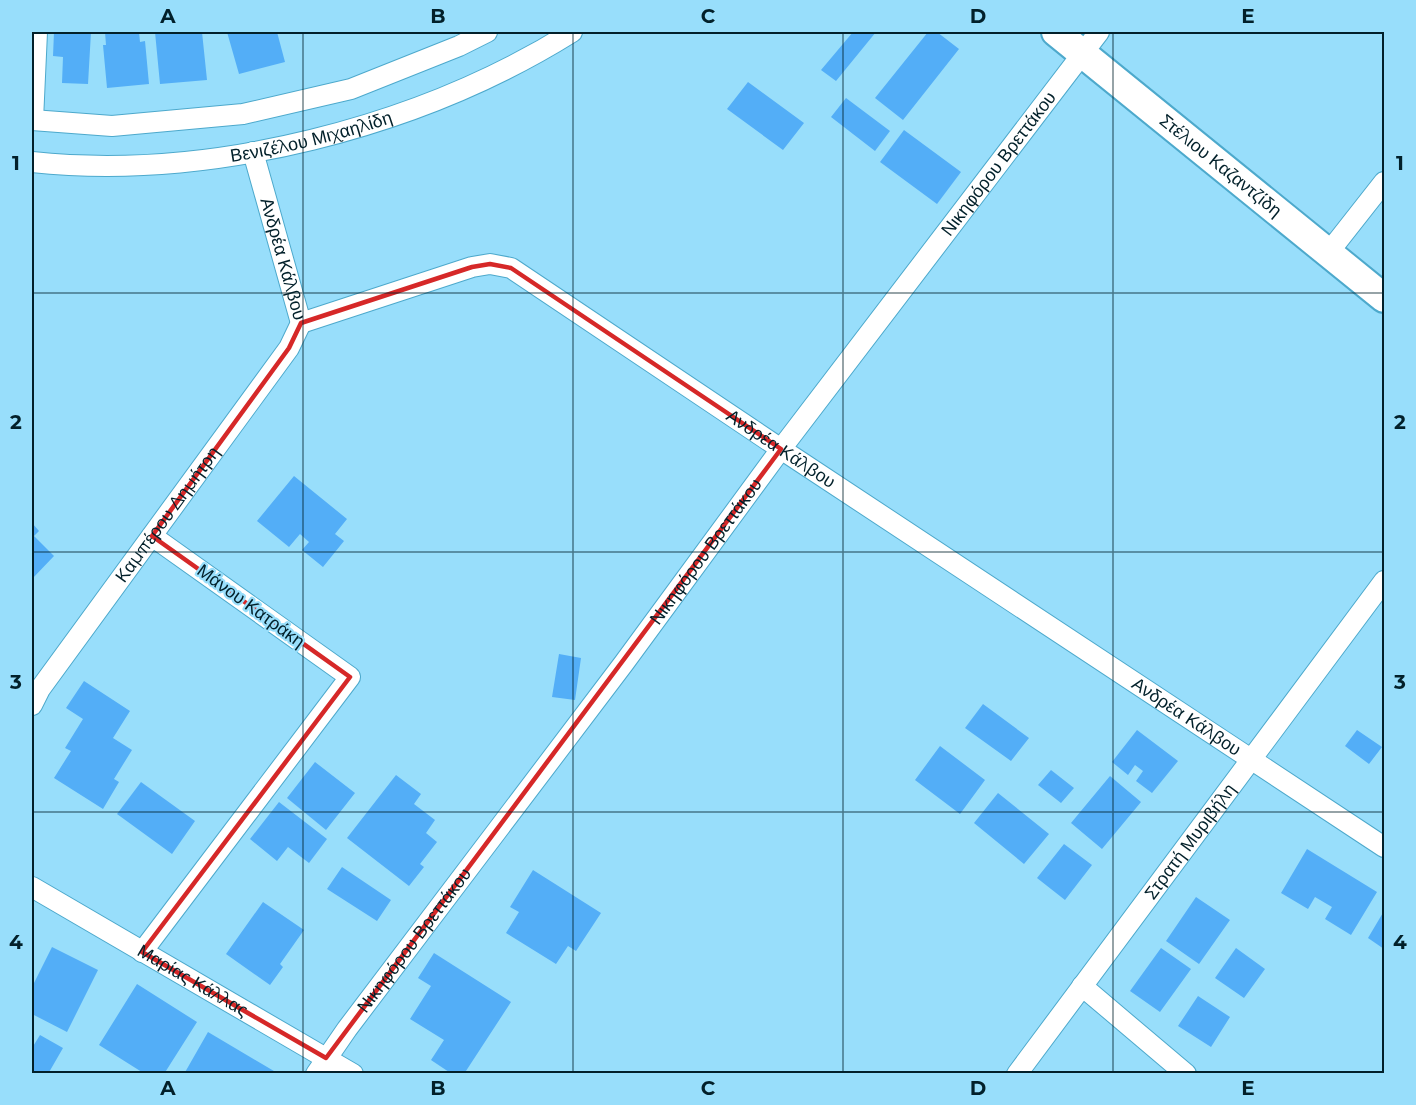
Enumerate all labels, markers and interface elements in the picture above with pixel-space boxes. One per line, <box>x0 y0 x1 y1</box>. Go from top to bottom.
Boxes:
text: A <box>159 4 176 28</box>
text: B <box>430 4 446 28</box>
text: C <box>701 4 716 28</box>
text: D <box>970 4 986 28</box>
text: E <box>1241 4 1255 28</box>
street label: Νικηφόρου Βρεττάκου <box>937 87 1061 240</box>
street label: Βενιζέλου Μιχαηλίδη <box>229 106 395 167</box>
street label: Στέλιου Καζαντζίδη <box>1155 109 1286 222</box>
text: 1 <box>12 151 20 175</box>
text: 1 <box>1396 151 1404 175</box>
street label: Ανδρέα Κάλβου <box>255 195 311 323</box>
street label: Ανδρέα Κάλβου <box>722 405 840 493</box>
text: 2 <box>10 410 22 434</box>
text: 2 <box>1394 410 1406 434</box>
street label: Καμπέρου Δημήτρη <box>111 442 224 587</box>
street label: Νικηφόρου Βρεττάκου <box>645 474 767 629</box>
street label: Μάνου Κατράκη <box>193 560 309 652</box>
text: 3 <box>9 670 22 694</box>
text: 3 <box>1393 670 1406 694</box>
street label: Ανδρέα Κάλβου <box>1128 673 1245 761</box>
street label: Στρατή Μυριβήλη <box>1140 779 1241 904</box>
street label: Νικηφόρου Βρεττάκου <box>352 863 476 1017</box>
text: 4 <box>9 930 23 954</box>
text: 4 <box>1393 930 1407 954</box>
street label: Μαρίας Κάλλας <box>133 940 252 1022</box>
text: A <box>159 1076 176 1100</box>
text: B <box>430 1076 446 1100</box>
text: C <box>701 1076 716 1100</box>
text: D <box>970 1076 986 1100</box>
text: E <box>1241 1076 1255 1100</box>

